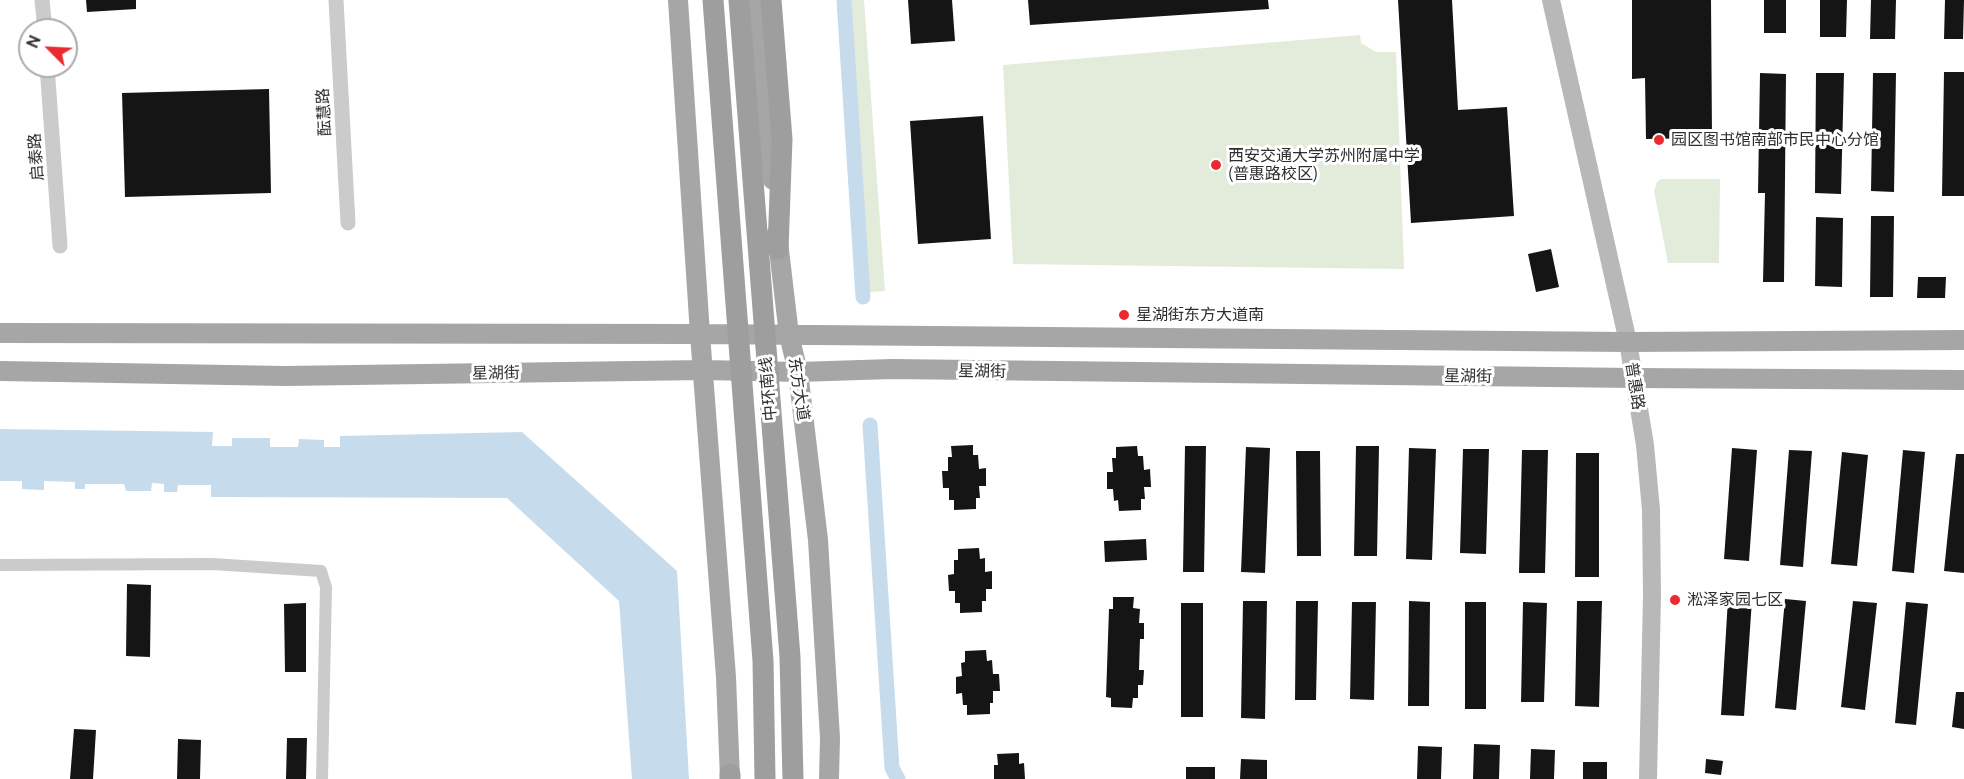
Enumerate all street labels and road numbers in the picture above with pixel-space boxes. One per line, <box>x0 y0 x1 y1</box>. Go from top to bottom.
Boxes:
street label: 酝慧路 <box>313 88 335 136</box>
street label: 启泰路 <box>25 132 47 182</box>
street label: 中环南线 <box>756 356 780 422</box>
street label: 东方大道 <box>785 356 813 422</box>
street label: 星湖街 <box>958 361 1006 381</box>
street label: 普惠路 <box>1622 361 1648 411</box>
street label: 星湖街 <box>472 363 520 383</box>
street label: 星湖街 <box>1444 366 1492 386</box>

